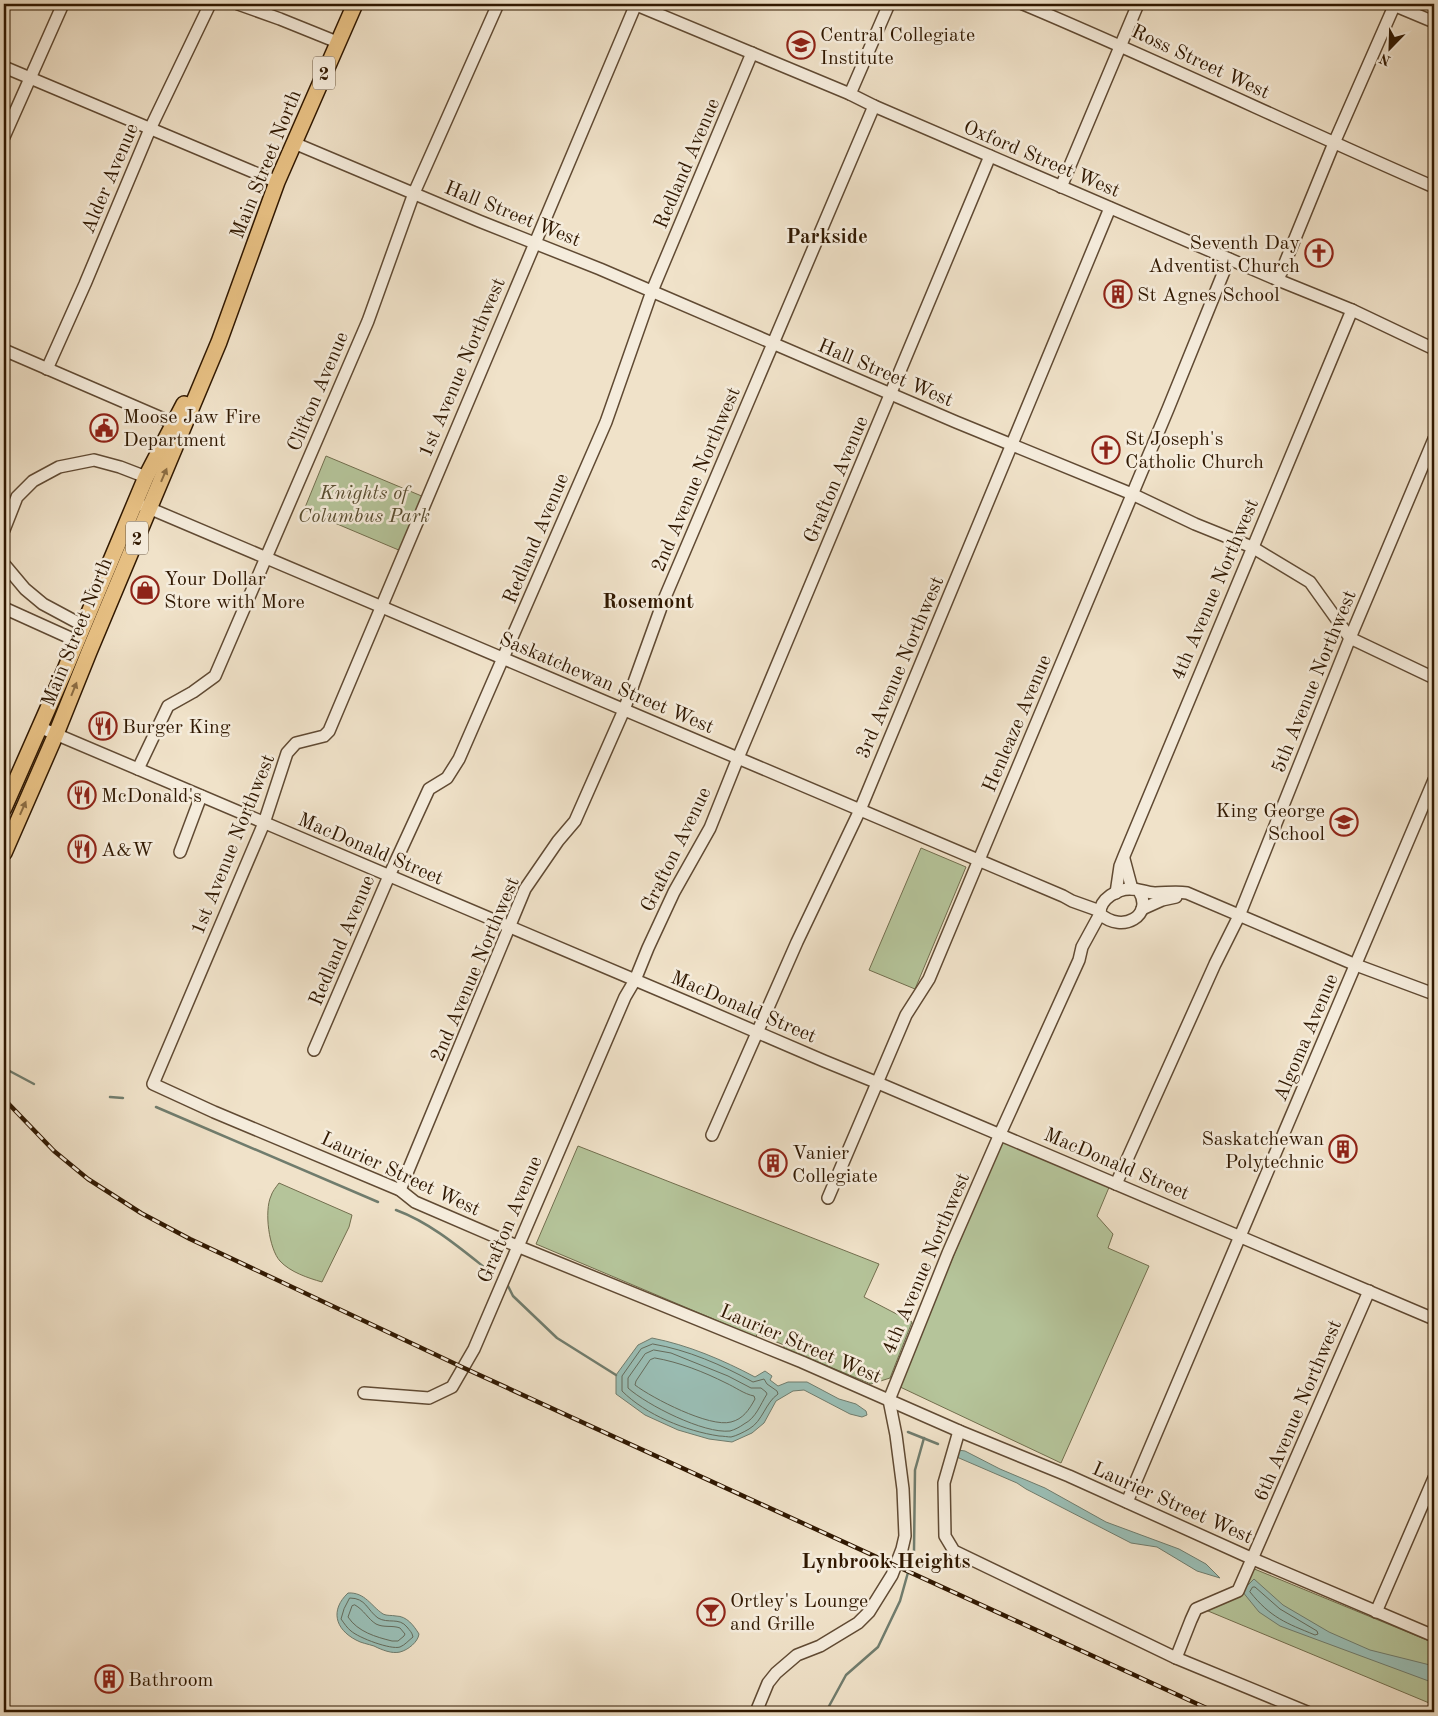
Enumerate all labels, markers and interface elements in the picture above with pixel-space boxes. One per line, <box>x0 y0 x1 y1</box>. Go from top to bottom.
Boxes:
street label: Ross Street West <box>1128 22 1272 104</box>
north arrow <box>1366 22 1416 72</box>
place label: Central Collegiate Institute <box>820 26 975 69</box>
school or university icon: Central Collegiate Institute <box>786 30 816 60</box>
text: N <box>1377 50 1393 68</box>
road number: 2 <box>313 56 335 90</box>
street label: Main Street North <box>228 87 306 242</box>
street label: Redland Avenue <box>651 96 724 232</box>
street label: Oxford Street West <box>960 118 1122 202</box>
street label: Alder Avenue <box>79 121 143 237</box>
street label: Hall Street West <box>441 178 583 251</box>
district label: Parkside <box>786 227 868 248</box>
place label: Seventh Day Adventist Church <box>1148 234 1300 277</box>
church icon: Seventh Day Adventist Church <box>1304 238 1334 268</box>
street label: 1st Avenue Northwest <box>416 275 510 460</box>
building icon: St Agnes School <box>1103 279 1133 309</box>
place label: St Agnes School <box>1137 286 1280 306</box>
street label: Clifton Avenue <box>285 329 353 454</box>
street label: Hall Street West <box>815 336 956 411</box>
street label: 2nd Avenue Northwest <box>649 385 745 575</box>
place label: Moose Jaw Fire Department <box>123 408 261 451</box>
public building icon: Moose Jaw Fire Department <box>89 413 119 443</box>
street label: Grafton Avenue <box>801 413 873 546</box>
place label: St Joseph's Catholic Church <box>1125 430 1264 473</box>
church icon: St Joseph's Catholic Church <box>1091 435 1121 465</box>
one-way arrow <box>160 468 168 482</box>
street label: Redland Avenue <box>500 471 573 607</box>
park label: Knights of Columbus Park <box>298 484 430 527</box>
street label: 4th Avenue Northwest <box>1169 496 1263 683</box>
road number: 2 <box>126 522 148 554</box>
street label: Main Street North <box>39 555 117 710</box>
place label: Your Dollar Store with More <box>164 570 305 613</box>
street label: 3rd Avenue Northwest <box>853 574 948 762</box>
shop icon: Your Dollar Store with More <box>130 575 160 605</box>
street label: 5th Avenue Northwest <box>1269 588 1361 776</box>
district label: Rosemont <box>602 592 694 613</box>
street label: Saskatchewan Street West <box>496 629 717 738</box>
street label: Henleaze Avenue <box>980 652 1056 796</box>
one-way arrow <box>70 681 78 696</box>
restaurant icon: Burger King <box>88 711 118 741</box>
place label: Burger King <box>122 718 231 738</box>
street label: 1st Avenue Northwest <box>188 752 279 938</box>
restaurant icon: McDonald's <box>67 780 97 810</box>
street label: Grafton Avenue <box>638 784 716 915</box>
place label: McDonald's <box>101 787 202 807</box>
one-way arrow <box>20 801 28 815</box>
place label: King George School <box>1216 802 1325 845</box>
school or university icon: King George School <box>1329 807 1359 837</box>
street label: MacDonald Street <box>295 810 446 890</box>
restaurant icon: A&W <box>67 834 97 864</box>
place label: A&W <box>101 841 153 861</box>
street label: Redland Avenue <box>306 873 379 1009</box>
street label: 2nd Avenue Northwest <box>428 875 524 1065</box>
street label: MacDonald Street <box>668 968 819 1048</box>
street label: Algoma Avenue <box>1271 971 1343 1104</box>
street label: MacDonald Street <box>1041 1125 1192 1205</box>
street label: Laurier Street West <box>317 1129 483 1221</box>
place label: Saskatchewan Polytechnic <box>1201 1130 1324 1173</box>
building icon: Saskatchewan Polytechnic <box>1328 1134 1358 1164</box>
place label: Vanier Collegiate <box>792 1144 878 1187</box>
building icon: Vanier Collegiate <box>758 1148 788 1178</box>
street label: Grafton Avenue <box>475 1153 547 1286</box>
street label: 4th Avenue Northwest <box>880 1170 974 1357</box>
street label: Laurier Street West <box>716 1302 884 1388</box>
street label: 6th Avenue Northwest <box>1252 1317 1346 1504</box>
street label: Laurier Street West <box>1089 1459 1255 1548</box>
district label: Lynbrook Heights <box>801 1552 971 1573</box>
place label: Ortley's Lounge and Grille <box>730 1592 868 1635</box>
bar icon: Ortley's Lounge and Grille <box>696 1597 726 1627</box>
building icon: Bathroom <box>94 1664 124 1694</box>
place label: Bathroom <box>128 1671 214 1691</box>

